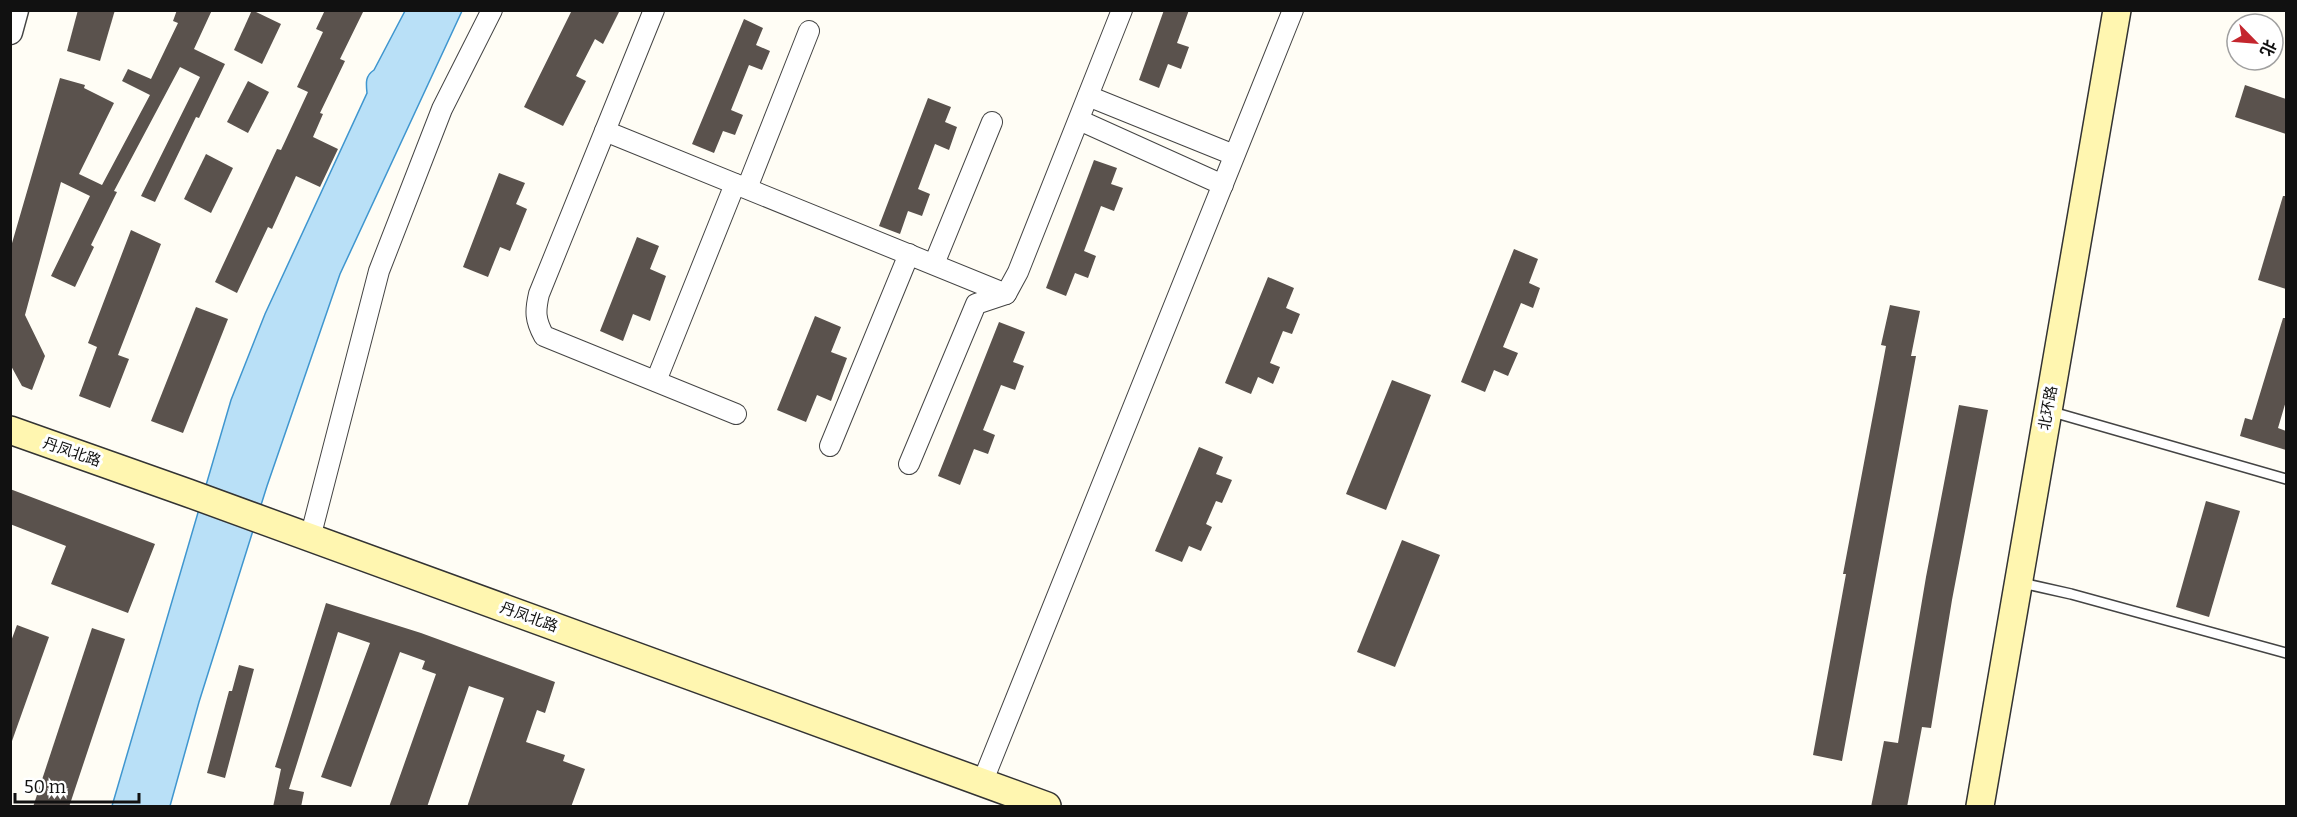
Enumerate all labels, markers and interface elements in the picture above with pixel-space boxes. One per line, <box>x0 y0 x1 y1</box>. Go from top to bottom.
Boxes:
north arrow <box>2225 12 2285 72</box>
text: 北 <box>2256 37 2280 59</box>
street label: 北环路 <box>2035 384 2061 432</box>
street label: 丹凤北路 <box>41 434 103 470</box>
street label: 丹凤北路 <box>498 598 560 636</box>
scale bar <box>15 766 140 804</box>
text: 50 m <box>24 776 66 798</box>

